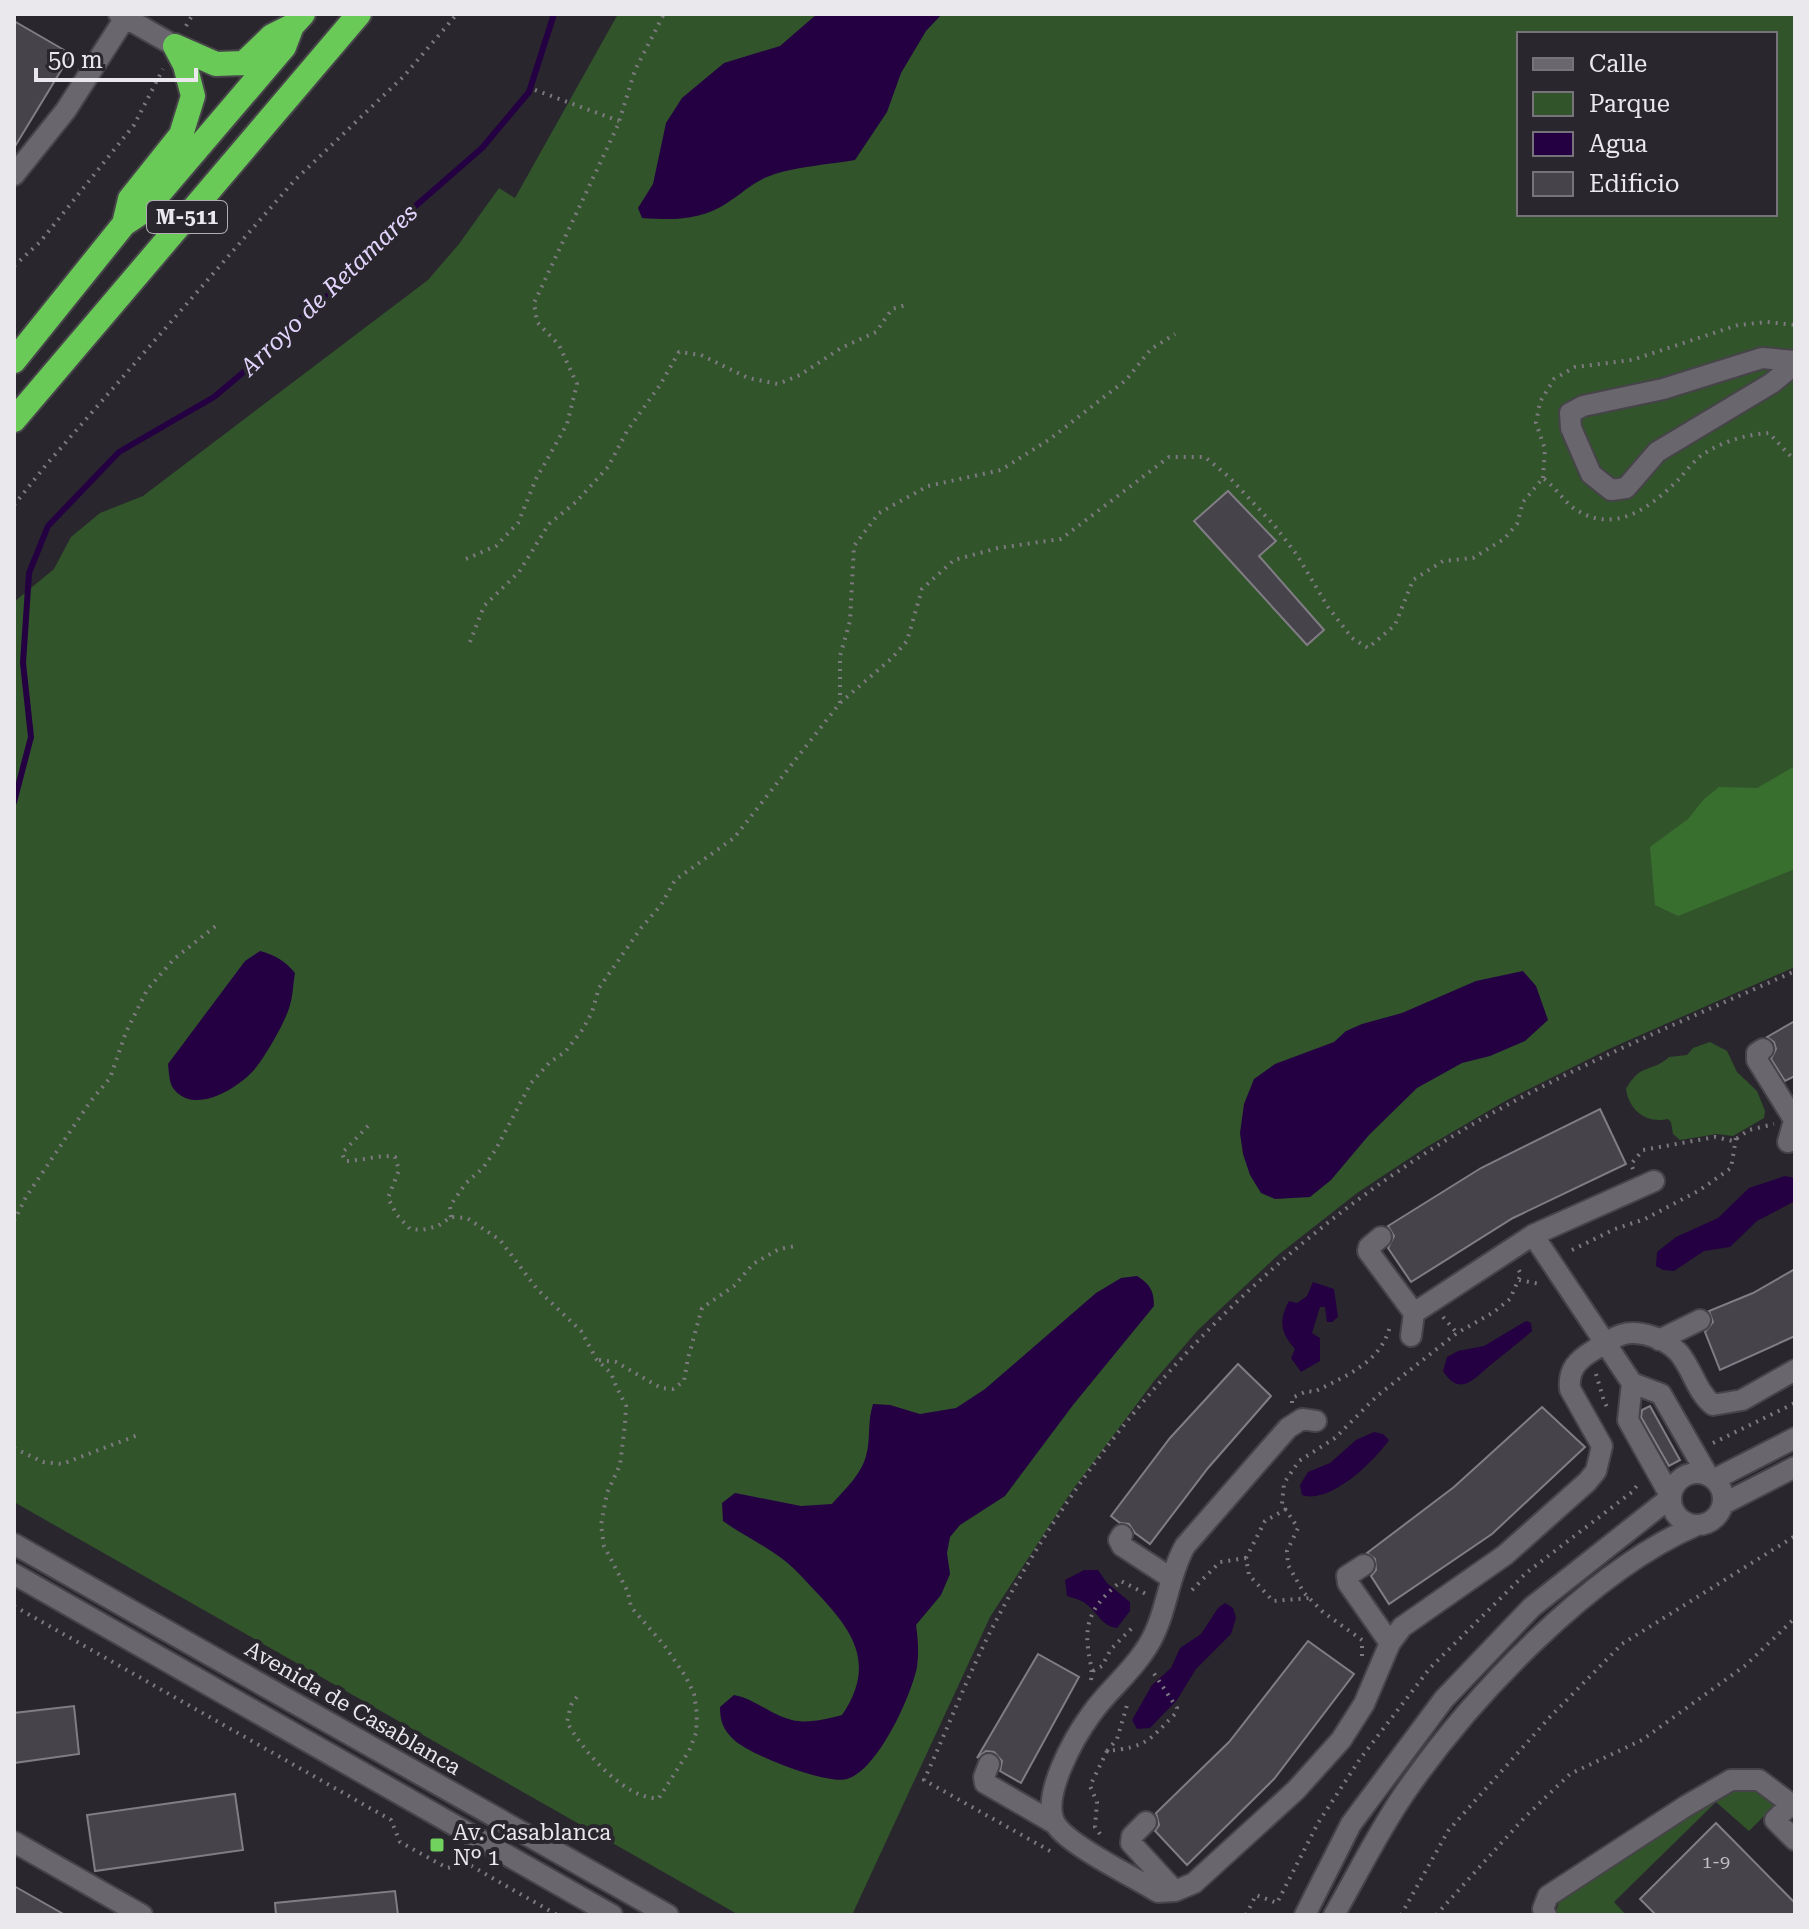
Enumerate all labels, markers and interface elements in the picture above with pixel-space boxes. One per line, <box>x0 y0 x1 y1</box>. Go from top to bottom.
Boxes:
scale bar <box>36 32 196 82</box>
legend <box>1517 32 1777 216</box>
text: 50 m <box>48 46 103 74</box>
text: Calle <box>1589 50 1647 78</box>
text: Parque <box>1589 90 1670 118</box>
text: Agua <box>1589 130 1648 158</box>
text: Edificio <box>1589 170 1680 198</box>
water label: Arroyo de Retamares <box>233 198 423 383</box>
road number: M-511 <box>147 201 227 233</box>
street label: Avenida de Casablanca <box>241 1636 465 1780</box>
place label: Av. Casablanca Nº 1 <box>453 1820 611 1870</box>
marker: Av. Casablanca Nº 1 <box>428 1836 446 1854</box>
house number: 1-9 <box>1702 1851 1730 1872</box>

